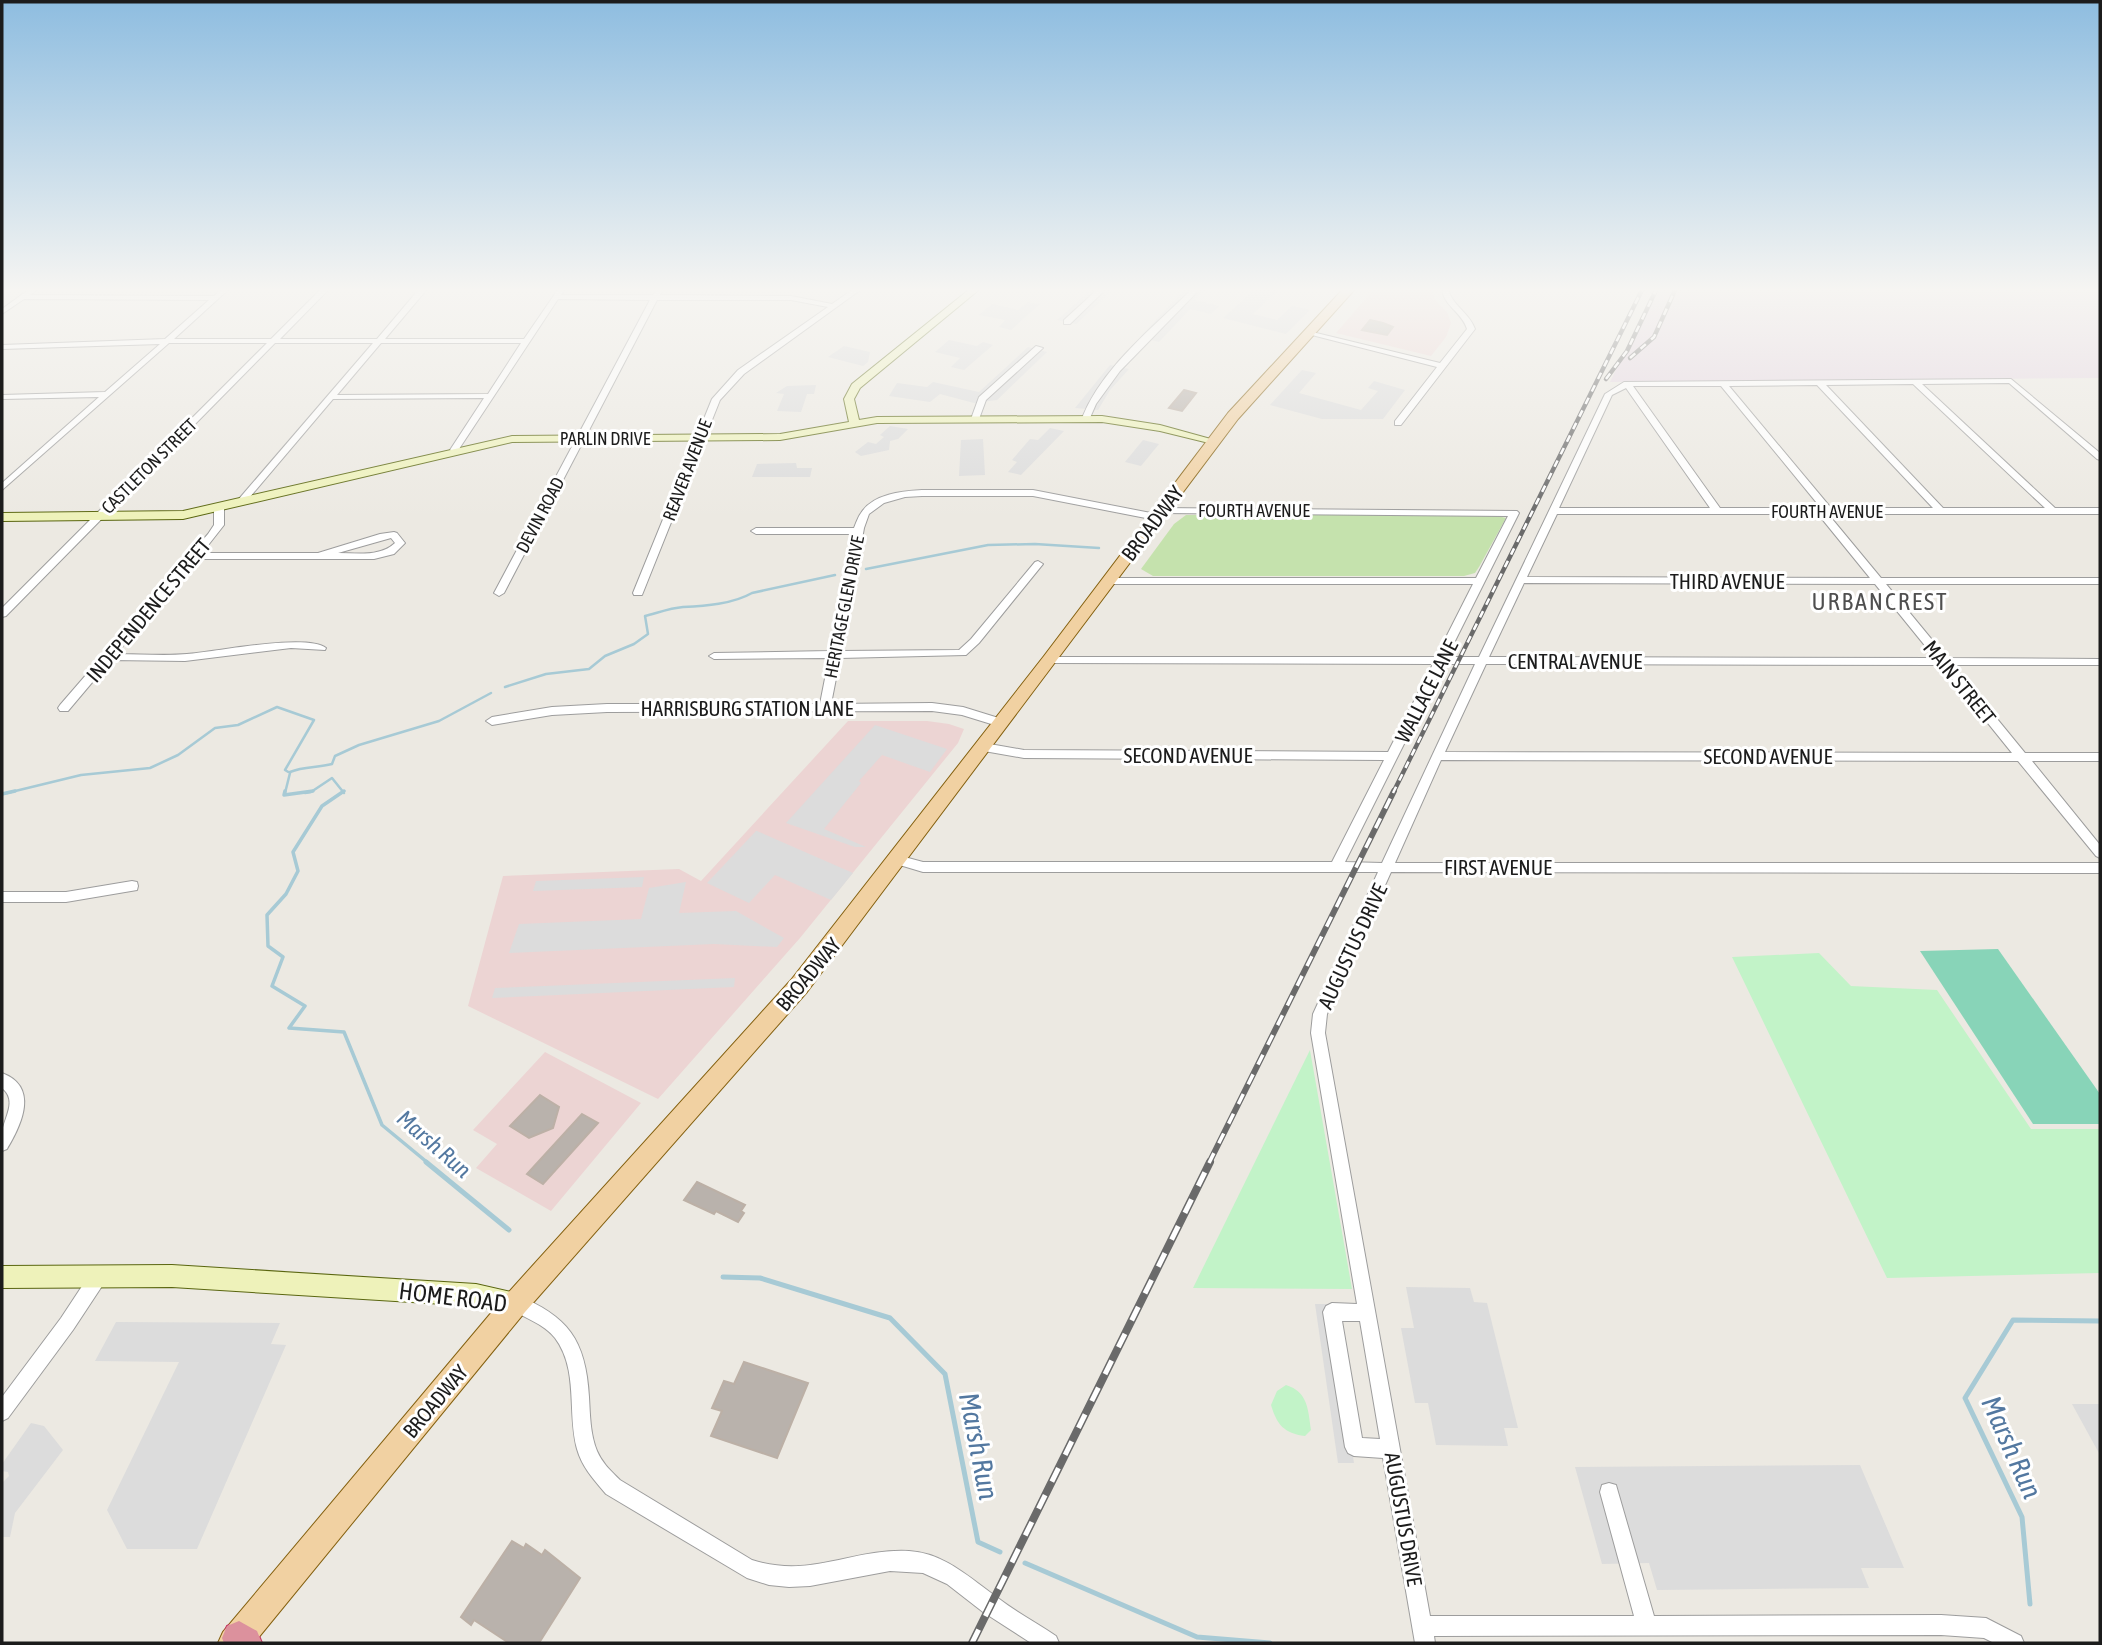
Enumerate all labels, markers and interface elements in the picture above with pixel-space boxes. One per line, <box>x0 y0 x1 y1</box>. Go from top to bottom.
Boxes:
street label: CASTLETON STREET <box>97 414 201 518</box>
street label: REAVER AVENUE <box>658 416 716 524</box>
street label: PARLIN DRIVE <box>560 428 651 449</box>
street label: DEVIN ROAD <box>511 474 569 556</box>
street label: BROADWAY <box>1116 480 1188 565</box>
street label: FOURTH AVENUE <box>1198 500 1310 521</box>
street label: FOURTH AVENUE <box>1771 501 1883 522</box>
street label: INDEPENDENCE STREET <box>81 533 215 687</box>
street label: HERITAGE GLEN DRIVE <box>820 534 868 680</box>
street label: THIRD AVENUE <box>1670 569 1784 593</box>
district label: URBANCREST <box>1811 588 1949 615</box>
street label: WALLACE LANE <box>1390 635 1462 747</box>
street label: MAIN STREET <box>1919 635 2001 729</box>
street label: CENTRAL AVENUE <box>1508 649 1642 673</box>
street label: HARRISBURG STATION LANE <box>641 696 853 720</box>
street label: SECOND AVENUE <box>1124 743 1253 767</box>
street label: SECOND AVENUE <box>1704 744 1833 768</box>
street label: FIRST AVENUE <box>1444 855 1552 879</box>
street label: AUGUSTUS DRIVE <box>1313 880 1391 1012</box>
street label: BROADWAY <box>771 932 846 1015</box>
water label: Marsh Run <box>392 1105 476 1183</box>
street label: HOME ROAD <box>397 1277 509 1317</box>
street label: BROADWAY <box>398 1359 473 1442</box>
water label: Marsh Run <box>953 1390 1005 1503</box>
water label: Marsh Run <box>1975 1391 2049 1503</box>
street label: AUGUSTUS DRIVE <box>1380 1450 1428 1588</box>

